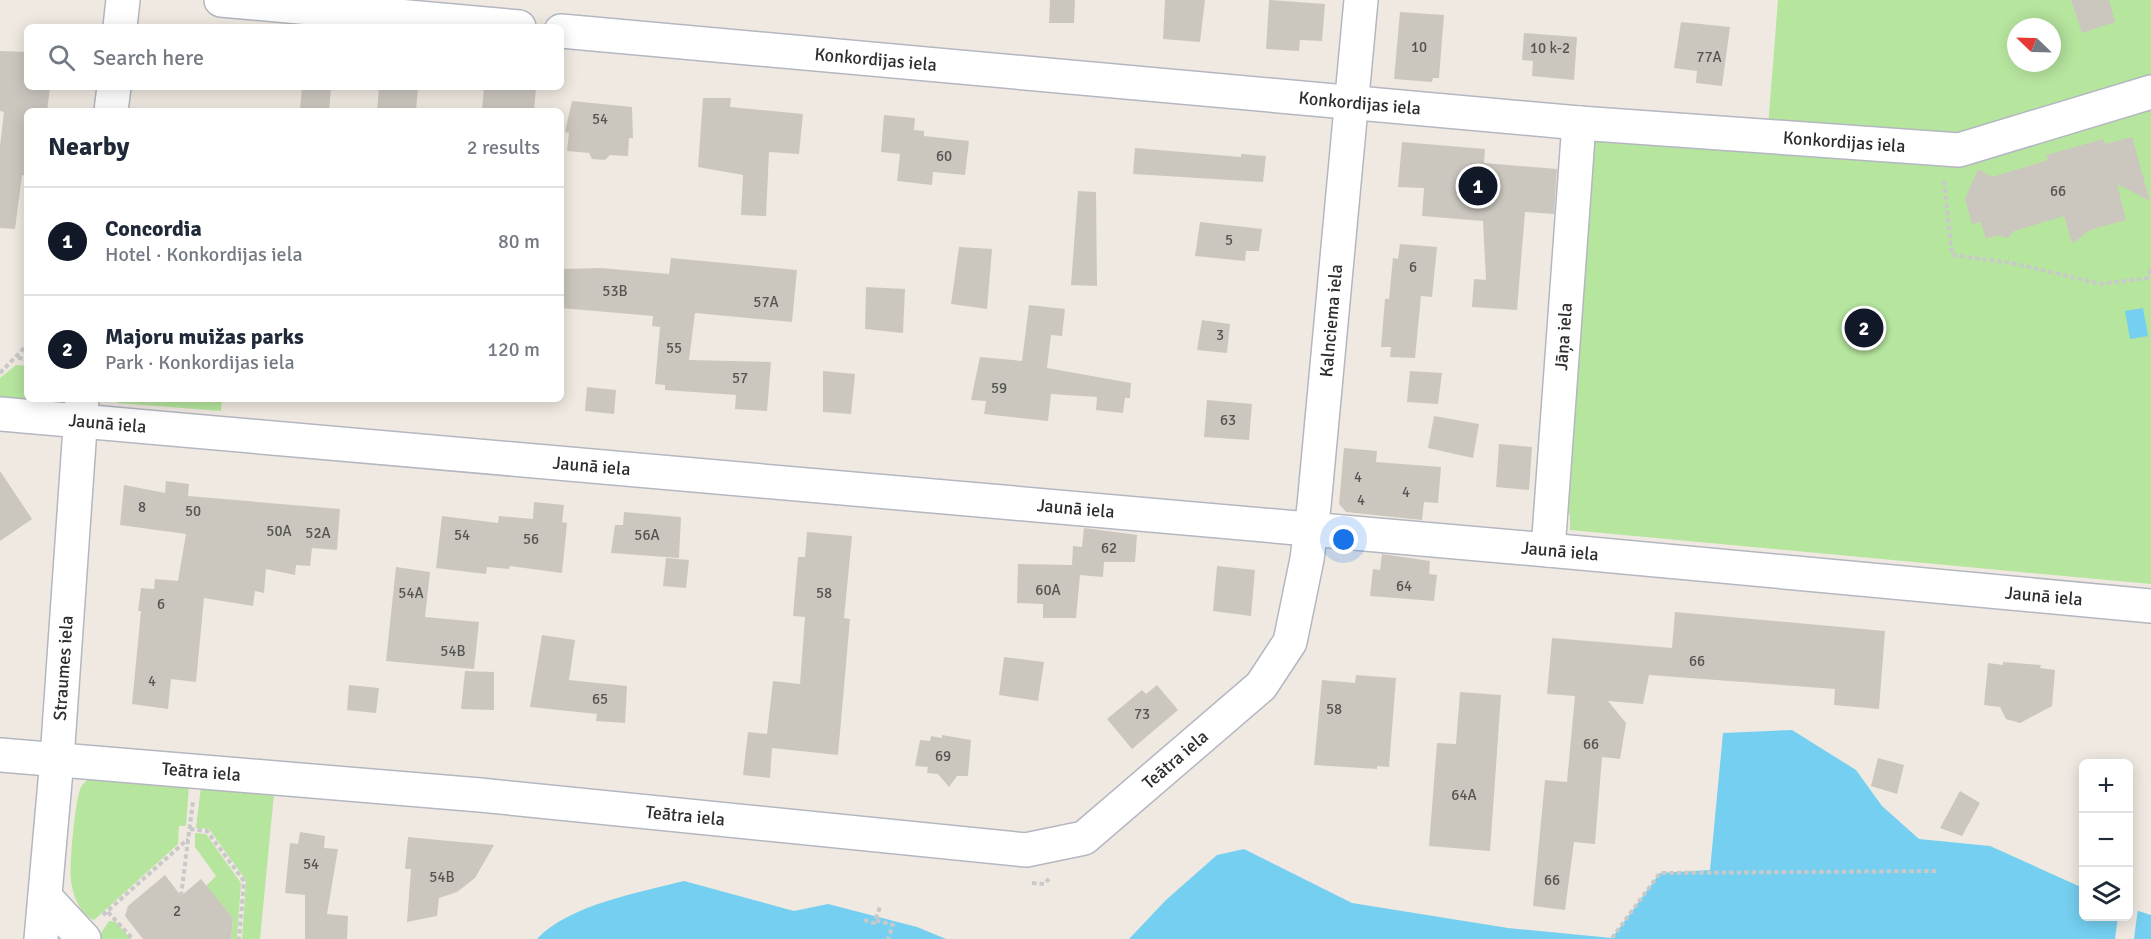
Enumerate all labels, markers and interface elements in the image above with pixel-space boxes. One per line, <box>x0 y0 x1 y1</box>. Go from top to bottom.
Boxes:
north arrow <box>2007 18 2061 72</box>
search box <box>24 24 564 90</box>
house number: 10 <box>1411 38 1427 56</box>
house number: 10 k-2 <box>1530 39 1570 57</box>
icon: search <box>45 41 78 74</box>
street label: Konkordijas iela <box>814 43 938 76</box>
text: Search here <box>93 44 204 71</box>
house number: 77A <box>1696 48 1722 66</box>
street label: Konkordijas iela <box>1298 87 1422 120</box>
house number: 54 <box>592 110 608 128</box>
street label: Konkordijas iela <box>1782 127 1906 157</box>
text: Nearby <box>48 131 129 163</box>
text: 2 results <box>467 135 540 160</box>
house number: 60 <box>936 147 952 165</box>
pin: 1 <box>1458 164 1498 208</box>
house number: 66 <box>2050 182 2066 200</box>
text: Concordia <box>105 215 202 242</box>
text: 1 <box>62 229 73 254</box>
text: 80 m <box>498 229 540 254</box>
house number: 5 <box>1225 231 1233 249</box>
text: Hotel · Konkordijas iela <box>105 242 303 267</box>
house number: 6 <box>1409 258 1417 276</box>
street label: Kalnciema iela <box>1315 263 1347 378</box>
house number: 53B <box>602 282 628 300</box>
house number: 57A <box>753 293 779 311</box>
street label: Jāņa iela <box>1550 302 1577 371</box>
pin: 2 <box>1844 306 1884 350</box>
text: Majoru muižas parks <box>105 323 304 350</box>
house number: 3 <box>1216 326 1224 344</box>
text: 2 <box>62 337 73 362</box>
text: 120 m <box>487 337 540 362</box>
house number: 55 <box>666 339 682 357</box>
text: Park · Konkordijas iela <box>105 350 295 375</box>
house number: 57 <box>732 369 748 387</box>
house number: 59 <box>991 379 1007 397</box>
street label: Jaunā iela <box>68 409 147 438</box>
house number: 63 <box>1220 411 1236 429</box>
street label: Jaunā iela <box>552 452 631 480</box>
house number: 4 <box>1354 468 1362 486</box>
house number: 4 <box>1402 483 1410 501</box>
house number: 4 <box>1357 491 1365 509</box>
street label: Jaunā iela <box>1036 494 1116 523</box>
house number: 8 <box>138 498 146 516</box>
house number: 50 <box>185 502 201 520</box>
house number: 50A <box>266 522 292 540</box>
house number: 52A <box>305 524 331 542</box>
your location <box>1329 525 1358 554</box>
house number: 54 <box>454 526 470 544</box>
house number: 56A <box>634 526 660 544</box>
house number: 56 <box>523 530 539 548</box>
street label: Jaunā iela <box>1520 537 1600 566</box>
house number: 62 <box>1101 539 1117 557</box>
house number: 64 <box>1396 577 1412 595</box>
house number: 60A <box>1035 581 1061 599</box>
street label: Jaunā iela <box>2004 581 2084 611</box>
house number: 54A <box>398 584 424 602</box>
house number: 58 <box>816 584 832 602</box>
house number: 6 <box>157 595 165 613</box>
street label: Straumes iela <box>49 615 78 721</box>
house number: 54B <box>440 642 466 660</box>
house number: 66 <box>1689 652 1705 670</box>
house number: 4 <box>148 672 156 690</box>
house number: 65 <box>592 690 608 708</box>
house number: 58 <box>1326 700 1342 718</box>
house number: 73 <box>1134 705 1150 723</box>
street label: Teātra iela <box>1138 725 1213 794</box>
house number: 66 <box>1583 735 1599 753</box>
house number: 69 <box>935 747 951 765</box>
street label: Teātra iela <box>161 758 242 786</box>
map controls <box>2079 759 2133 921</box>
button: + <box>2079 759 2133 813</box>
house number: 64A <box>1451 786 1477 804</box>
street label: Teātra iela <box>645 801 726 831</box>
button: − <box>2079 813 2133 867</box>
house number: 54 <box>303 855 319 873</box>
button: layers <box>2079 867 2133 921</box>
house number: 54B <box>429 868 455 886</box>
house number: 66 <box>1544 871 1560 889</box>
house number: 2 <box>173 902 181 920</box>

